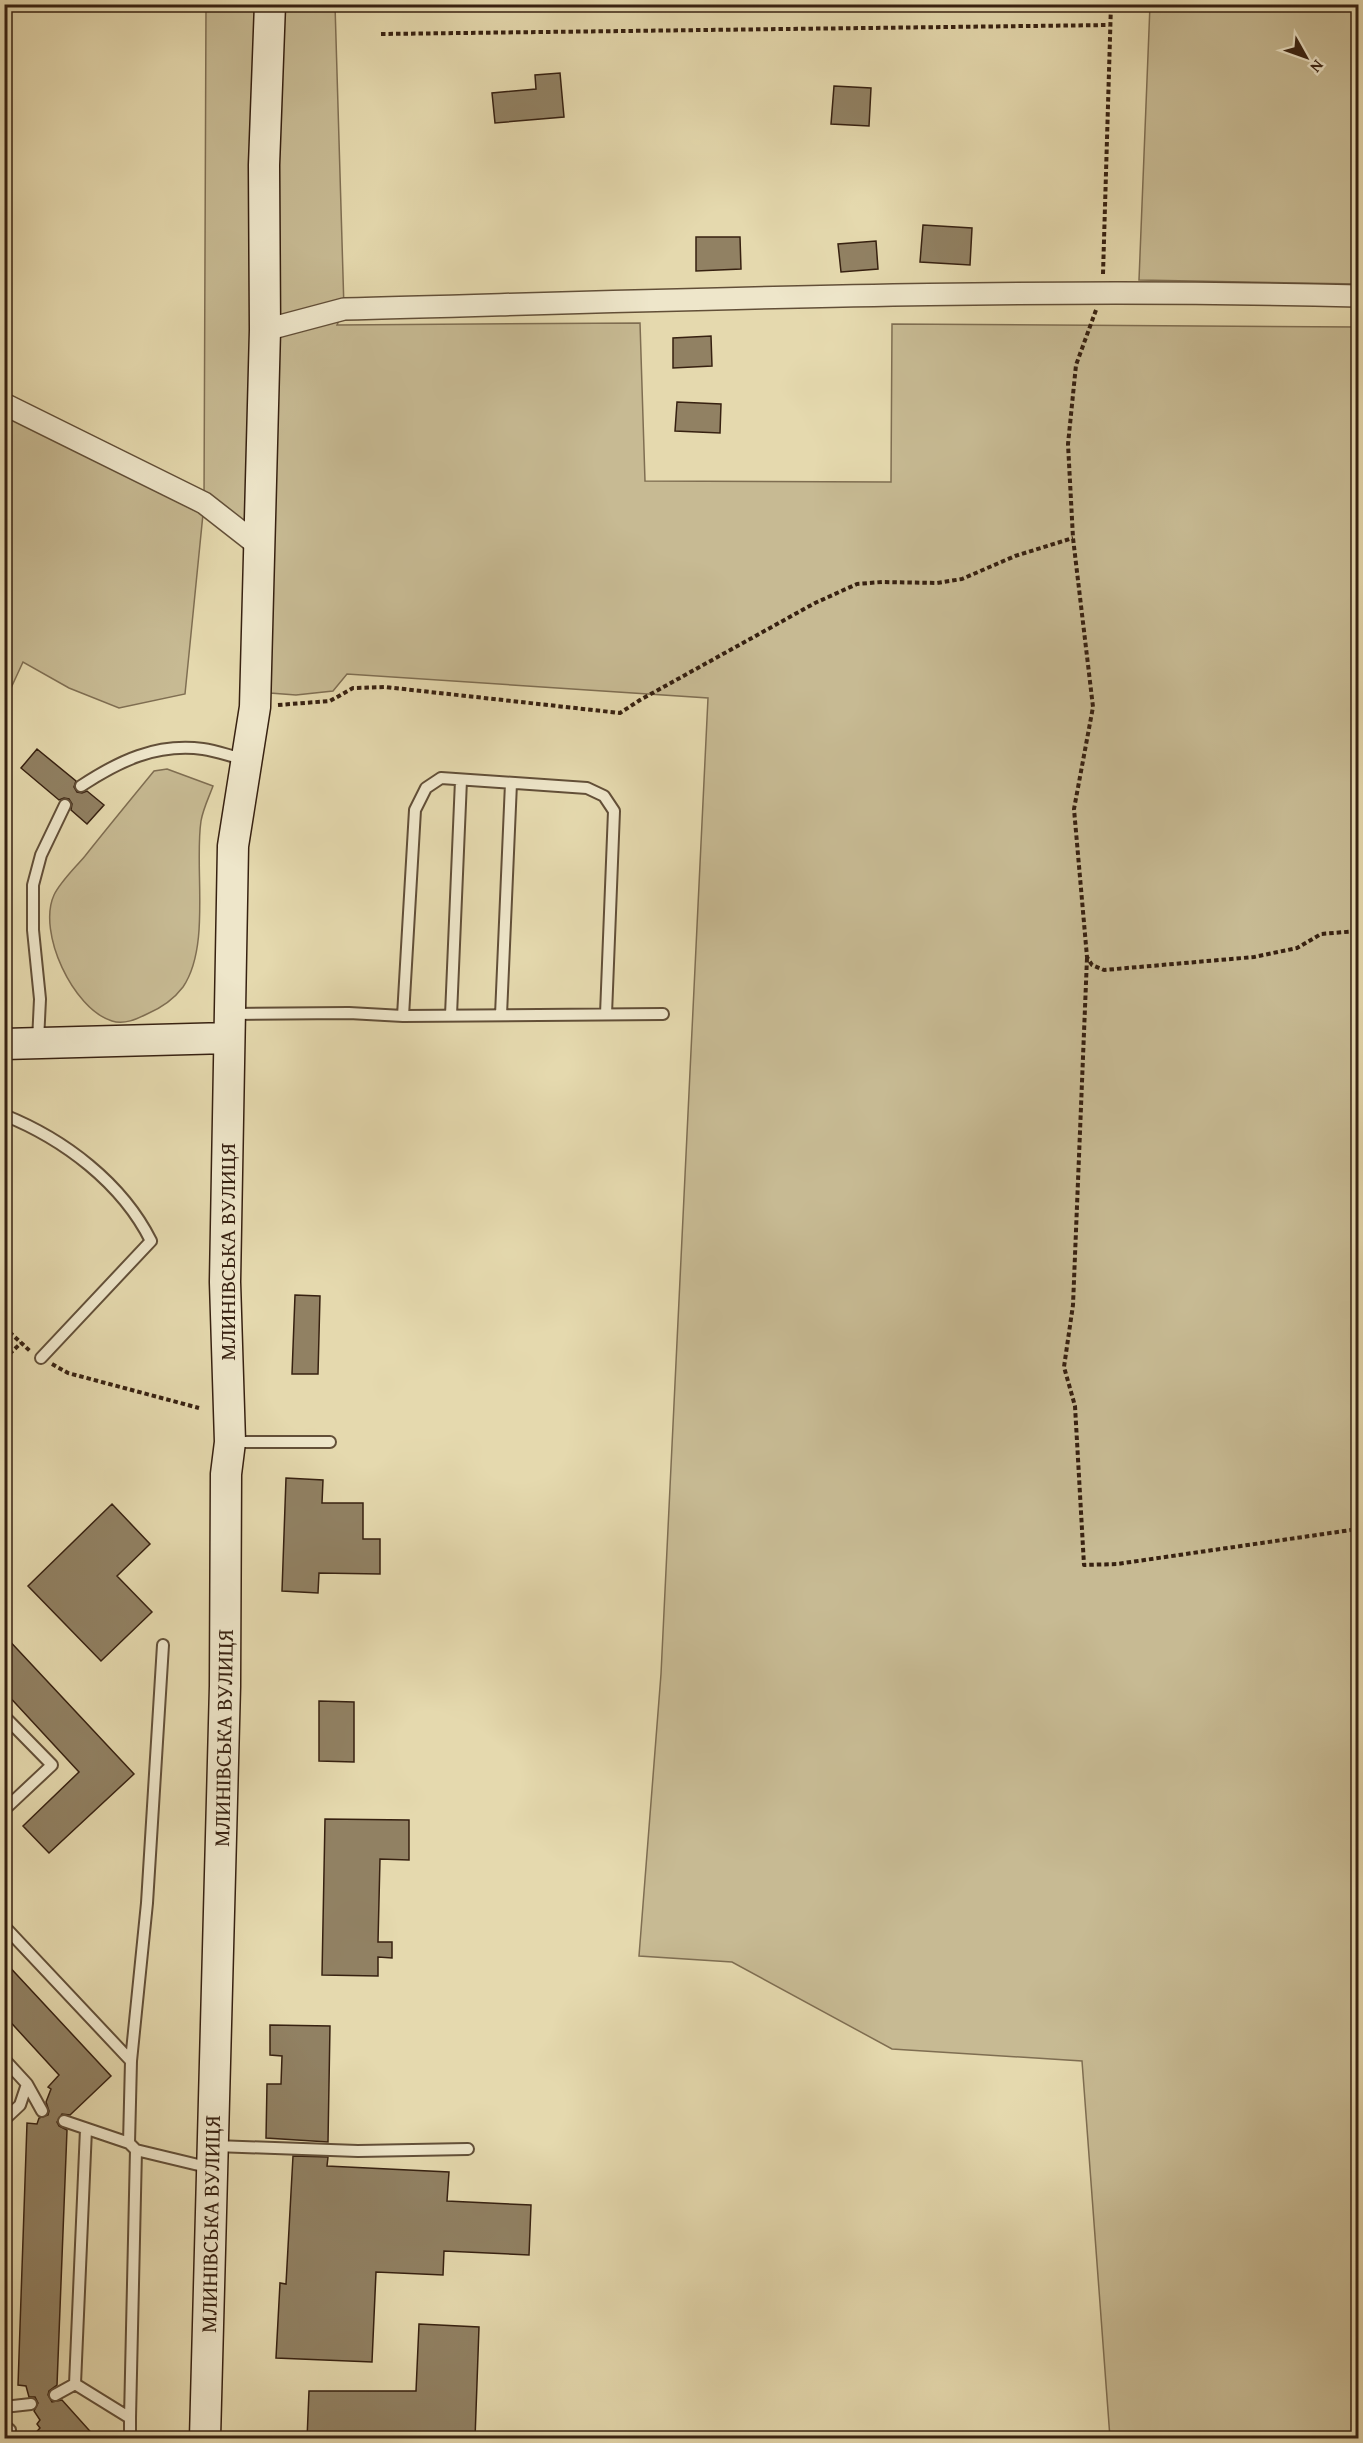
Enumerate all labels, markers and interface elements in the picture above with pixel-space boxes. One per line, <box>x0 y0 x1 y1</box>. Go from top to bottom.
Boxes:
north arrow <box>1276 27 1336 87</box>
text: N <box>1305 55 1330 79</box>
street label: МЛИНІВСЬКА ВУЛИЦЯ <box>211 1143 243 1361</box>
street label: МЛИНІВСЬКА ВУЛИЦЯ <box>205 1629 241 1847</box>
street label: МЛИНІВСЬКА ВУЛИЦЯ <box>192 2115 228 2333</box>

